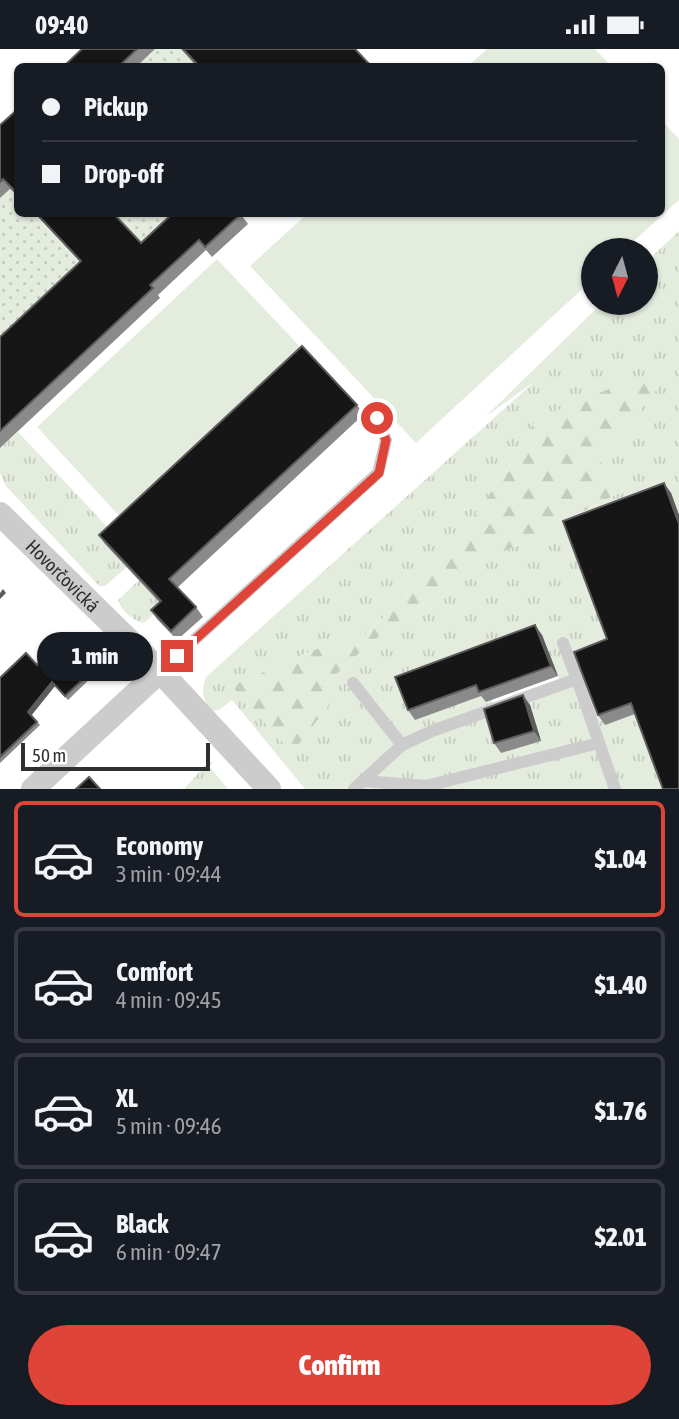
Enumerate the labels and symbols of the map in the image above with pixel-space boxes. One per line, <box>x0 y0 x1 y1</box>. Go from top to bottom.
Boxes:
north arrow <box>581 238 658 315</box>
route start <box>361 402 393 434</box>
street label: Hovorčovická <box>21 535 104 616</box>
callout: 1 min <box>37 631 152 681</box>
route end <box>161 640 193 672</box>
scale bar <box>21 740 210 772</box>

